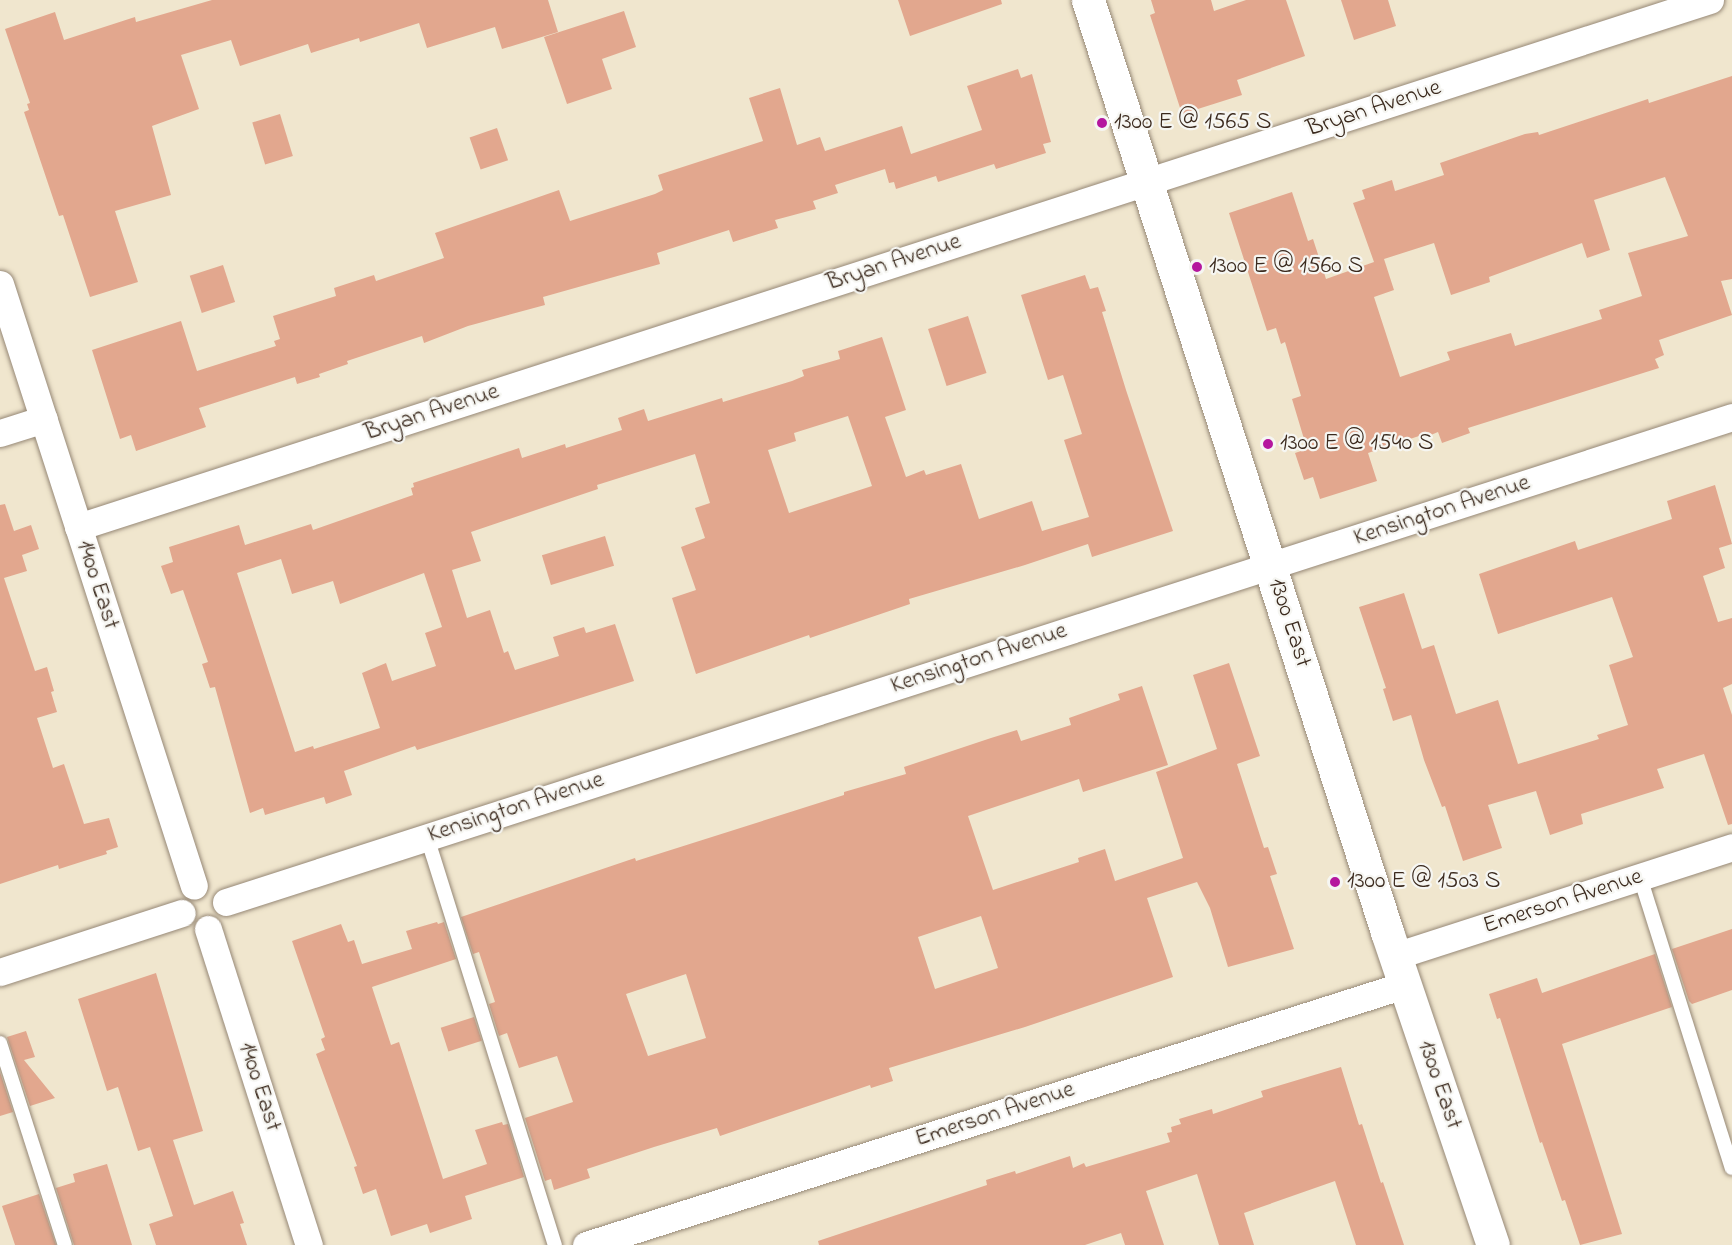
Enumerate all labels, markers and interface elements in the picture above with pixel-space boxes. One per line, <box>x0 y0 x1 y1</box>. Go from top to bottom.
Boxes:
street label: Bryan Avenue <box>1303 74 1445 144</box>
place label: 1300 E @ 1565 S <box>1114 109 1271 137</box>
marker: 1300 E @ 1565 S <box>1095 116 1109 130</box>
street label: Bryan Avenue <box>823 228 965 298</box>
place label: 1300 E @ 1560 S <box>1209 253 1363 281</box>
marker: 1300 E @ 1560 S <box>1190 260 1204 274</box>
street label: Bryan Avenue <box>361 378 503 448</box>
place label: 1300 E @ 1540 S <box>1280 430 1433 458</box>
marker: 1300 E @ 1540 S <box>1261 437 1275 451</box>
street label: Kensington Avenue <box>1350 469 1534 553</box>
street label: 1400 East <box>69 537 125 633</box>
street label: 1300 East <box>1261 575 1317 671</box>
street label: Kensington Avenue <box>887 617 1071 701</box>
street label: Kensington Avenue <box>424 766 608 850</box>
street label: Emerson Avenue <box>1480 863 1646 941</box>
place label: 1300 E @ 1503 S <box>1347 868 1500 896</box>
marker: 1300 E @ 1503 S <box>1328 875 1342 889</box>
street label: 1300 East <box>1410 1037 1468 1133</box>
street label: 1400 East <box>231 1039 287 1135</box>
street label: Emerson Avenue <box>912 1076 1078 1154</box>

